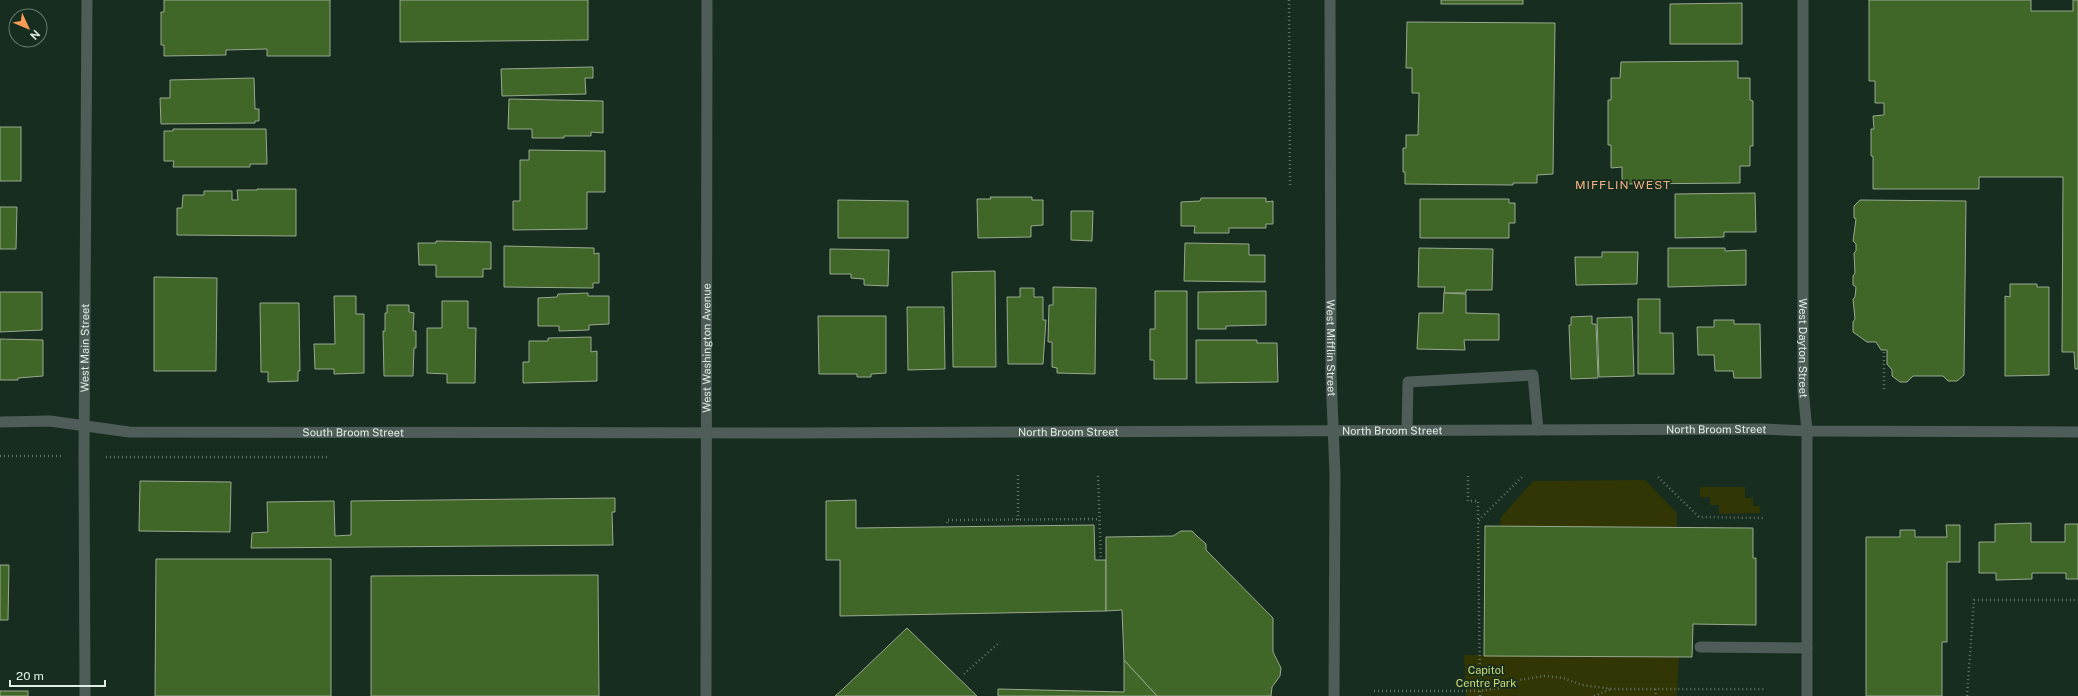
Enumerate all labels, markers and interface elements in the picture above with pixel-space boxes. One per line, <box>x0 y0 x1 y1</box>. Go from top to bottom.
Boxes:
north arrow <box>8 8 48 48</box>
text: N <box>28 28 42 42</box>
district label: MIFFLIN WEST <box>1575 178 1671 192</box>
street label: West Washington Avenue <box>700 283 713 413</box>
street label: West Dayton Street <box>1797 298 1810 398</box>
street label: West Mifflin Street <box>1325 300 1338 397</box>
street label: West Main Street <box>78 304 91 392</box>
street label: North Broom Street <box>1666 423 1767 435</box>
street label: North Broom Street <box>1342 424 1442 437</box>
street label: South Broom Street <box>302 426 404 438</box>
street label: North Broom Street <box>1018 426 1118 438</box>
scale bar <box>10 662 105 688</box>
park label: Capitol Centre Park <box>1456 664 1516 689</box>
text: 20 m <box>16 669 44 683</box>

